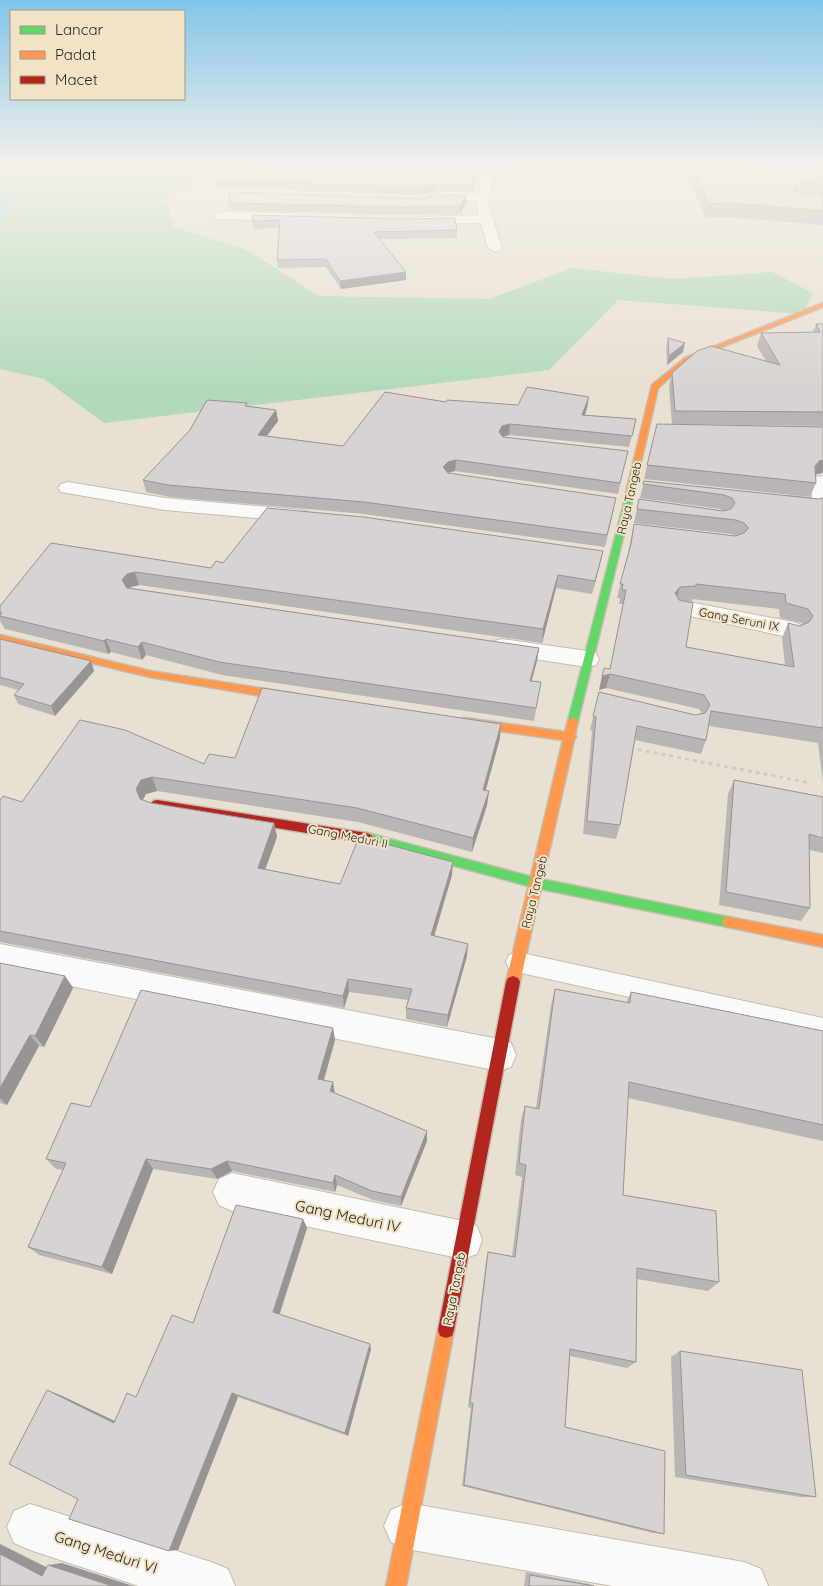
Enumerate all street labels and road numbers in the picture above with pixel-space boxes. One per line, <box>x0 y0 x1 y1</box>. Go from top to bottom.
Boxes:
street label: Raya Tangeb <box>613 460 645 536</box>
street label: Gang Seruni IX <box>698 604 780 634</box>
street label: Gang Meduri II <box>307 821 389 851</box>
street label: Raya Tangeb <box>518 854 550 930</box>
street label: Gang Meduri IV <box>293 1196 403 1236</box>
street label: Raya Tangeb <box>440 1251 468 1327</box>
street label: Gang Meduri VI <box>52 1526 160 1578</box>

